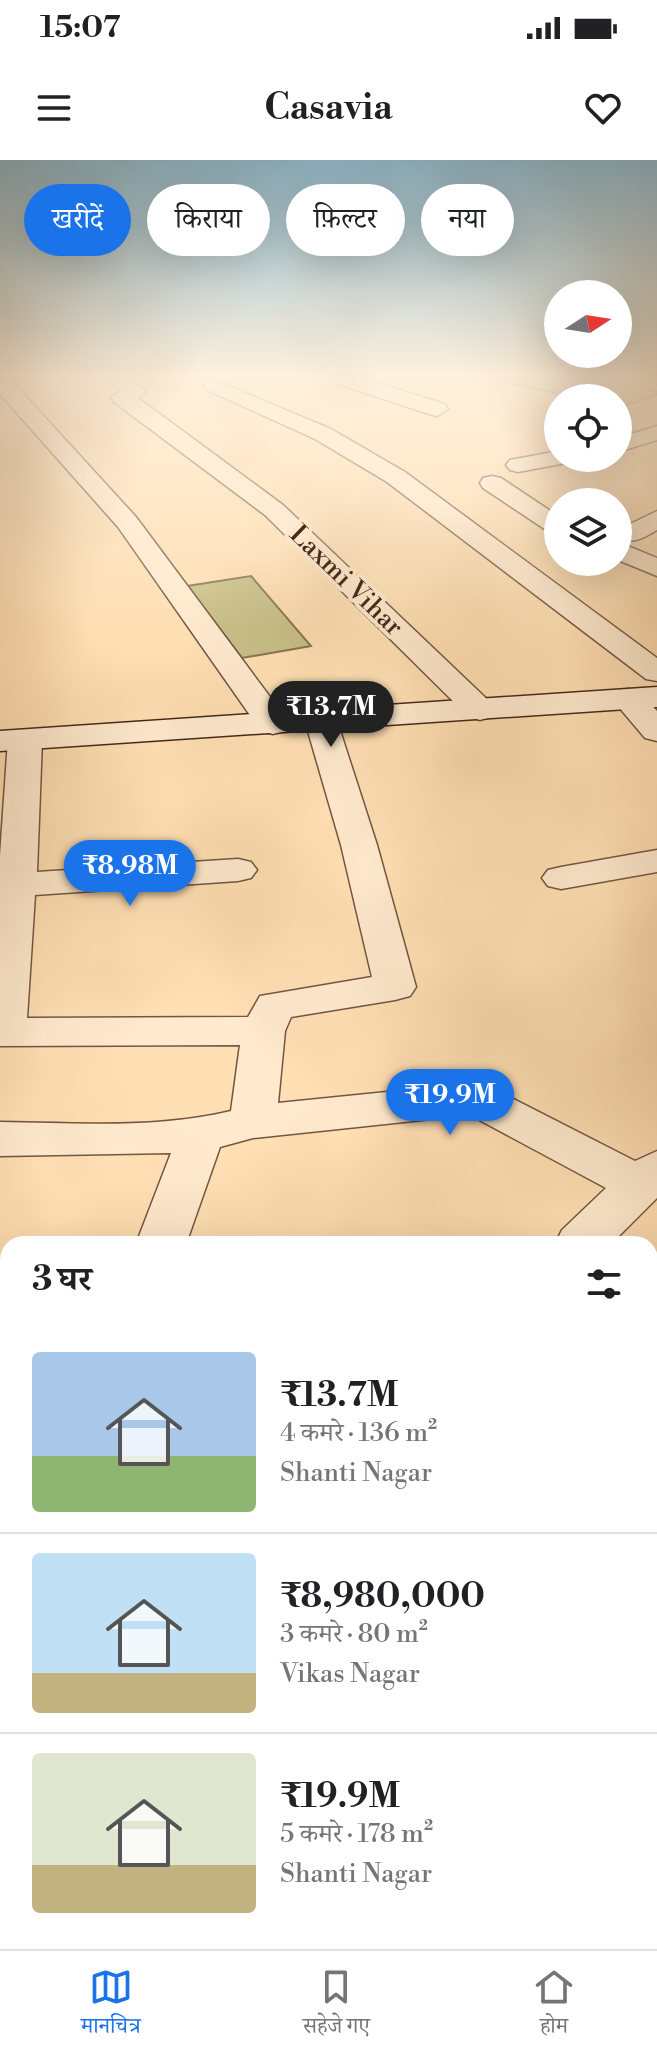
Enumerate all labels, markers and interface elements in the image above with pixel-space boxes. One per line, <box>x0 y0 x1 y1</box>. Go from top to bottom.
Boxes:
text: 15:07 <box>40 9 121 47</box>
icon: menu <box>32 86 76 130</box>
text: Casavia <box>264 86 393 131</box>
icon: heart <box>581 86 625 130</box>
chip: खरीदें <box>24 184 131 256</box>
chip: किराया <box>147 184 270 256</box>
chip: फ़िल्टर <box>286 184 405 256</box>
chip: नया <box>421 184 514 256</box>
north arrow <box>544 280 632 368</box>
map controls <box>544 280 632 576</box>
button: locate <box>544 384 632 472</box>
button: layers <box>544 488 632 576</box>
street label: Laxmi Vihar <box>283 519 410 643</box>
pin: ₹13.7M <box>266 681 396 749</box>
text: ₹13.7M <box>286 691 376 723</box>
pin: ₹8.98M <box>65 840 195 908</box>
text: ₹8.98M <box>82 850 178 882</box>
pin: ₹19.9M <box>385 1069 515 1137</box>
text: ₹19.9M <box>404 1079 496 1111</box>
text: 3 घर <box>32 1259 92 1301</box>
icon: filters <box>582 1262 626 1306</box>
text: ₹13.7M <box>280 1375 398 1417</box>
icon: home <box>96 1384 192 1480</box>
text: 4 कमरे · 136 m² <box>280 1417 437 1449</box>
text: Shanti Nagar <box>280 1457 432 1489</box>
text: ₹8,980,000 <box>280 1576 485 1618</box>
icon: home <box>96 1585 192 1681</box>
text: 3 कमरे · 80 m² <box>280 1618 428 1650</box>
text: Vikas Nagar <box>280 1658 420 1690</box>
text: ₹19.9M <box>280 1776 400 1818</box>
icon: home <box>96 1785 192 1881</box>
text: 5 कमरे · 178 m² <box>280 1818 433 1850</box>
text: Shanti Nagar <box>280 1858 432 1890</box>
tab: मानचित्र <box>81 1965 141 2047</box>
tab: सहेजे गए <box>303 1965 370 2047</box>
tab: होम <box>532 1965 576 2047</box>

